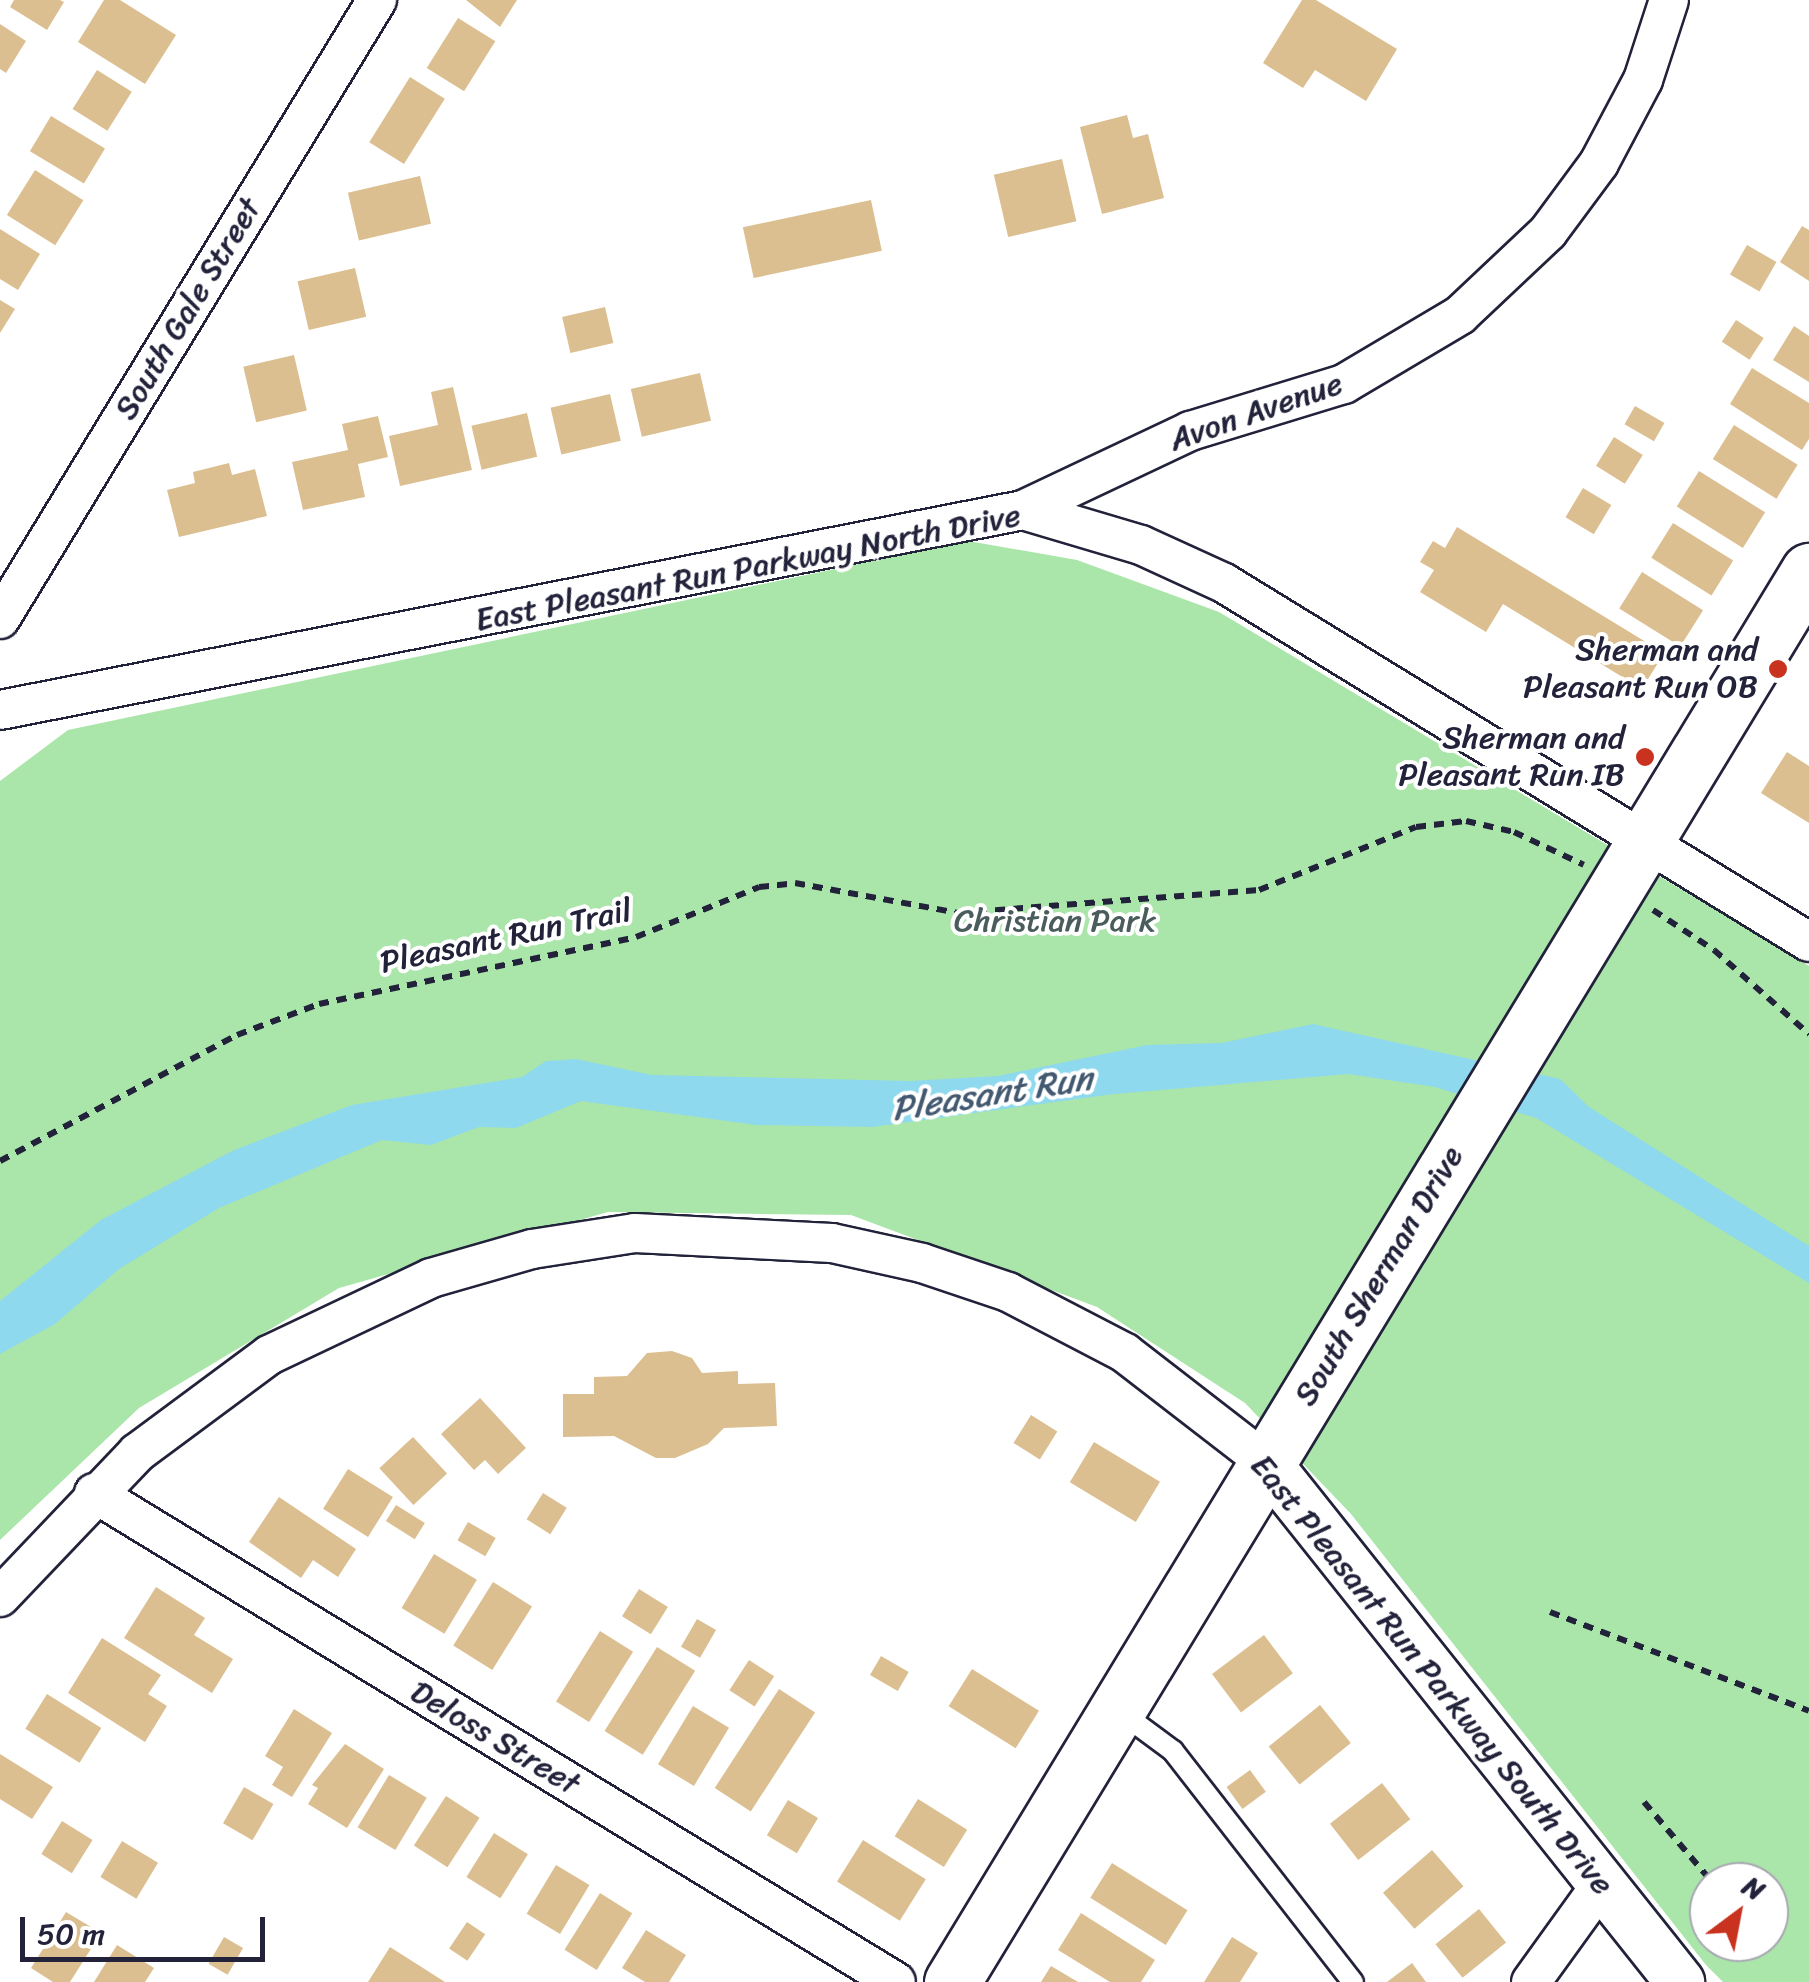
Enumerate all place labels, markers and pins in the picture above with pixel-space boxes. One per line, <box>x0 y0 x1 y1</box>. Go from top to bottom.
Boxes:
place label: Sherman and Pleasant Run OB <box>1523 632 1758 707</box>
marker: Sherman and Pleasant Run OB <box>1767 658 1789 680</box>
place label: Sherman and Pleasant Run IB <box>1398 720 1625 795</box>
marker: Sherman and Pleasant Run IB <box>1634 746 1656 768</box>

